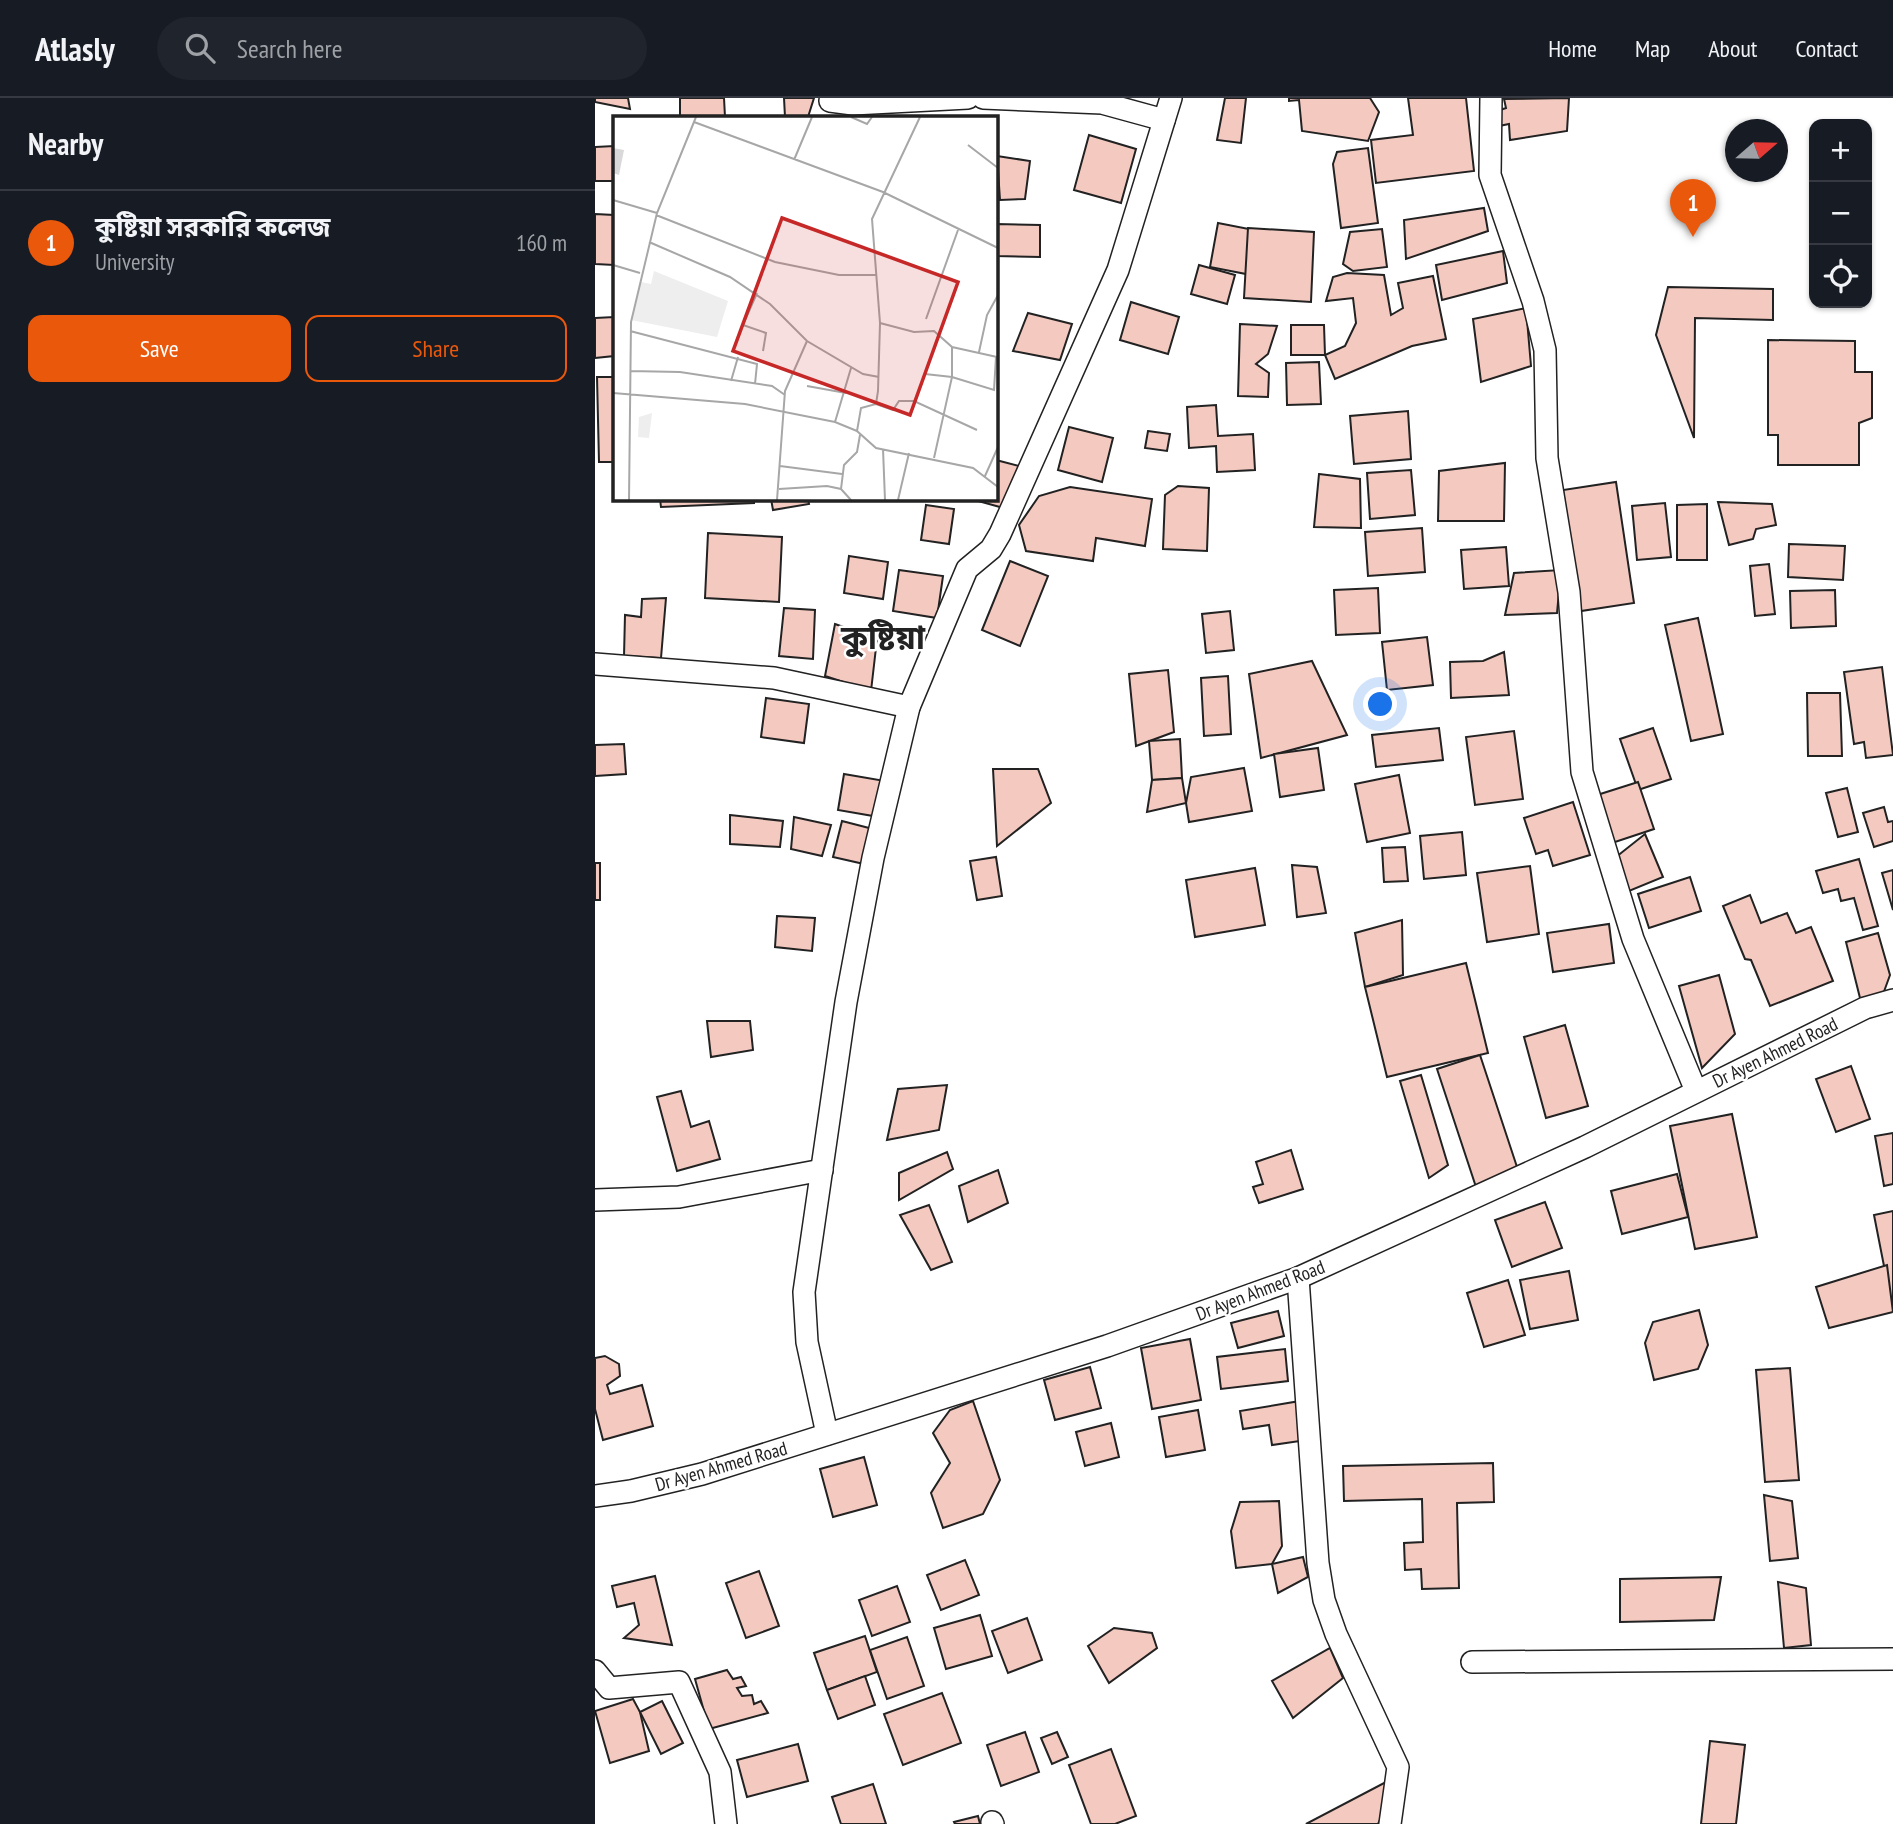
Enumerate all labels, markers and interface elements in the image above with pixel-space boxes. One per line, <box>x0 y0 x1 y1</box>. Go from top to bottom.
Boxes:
search box <box>157 17 647 80</box>
text: Atlasly <box>35 27 115 70</box>
icon: search <box>181 29 219 67</box>
text: Search here <box>237 32 342 65</box>
text: Home <box>1548 33 1597 64</box>
text: Map <box>1635 33 1670 64</box>
text: About <box>1708 33 1757 64</box>
text: Contact <box>1795 33 1858 64</box>
inset map <box>613 116 997 500</box>
north arrow <box>1725 119 1788 182</box>
map controls <box>1809 119 1872 308</box>
button: + <box>1809 119 1872 182</box>
text: Nearby <box>28 124 103 163</box>
pin: 1 <box>1670 179 1716 237</box>
button: − <box>1809 182 1872 245</box>
text: কুষ্টিয়া সরকারি কলেজ <box>95 210 331 243</box>
text: 1 <box>46 228 57 257</box>
text: 160 m <box>516 228 567 257</box>
button: locate <box>1809 245 1872 308</box>
text: University <box>95 247 174 276</box>
button: Save <box>28 315 291 382</box>
button: Share <box>305 315 567 382</box>
district label: কুষ্টিয়া <box>840 615 926 658</box>
your location <box>1363 687 1397 721</box>
street label: Dr Ayen Ahmed Road <box>1709 1011 1841 1093</box>
street label: Dr Ayen Ahmed Road <box>1192 1254 1328 1326</box>
street label: Dr Ayen Ahmed Road <box>652 1436 790 1496</box>

